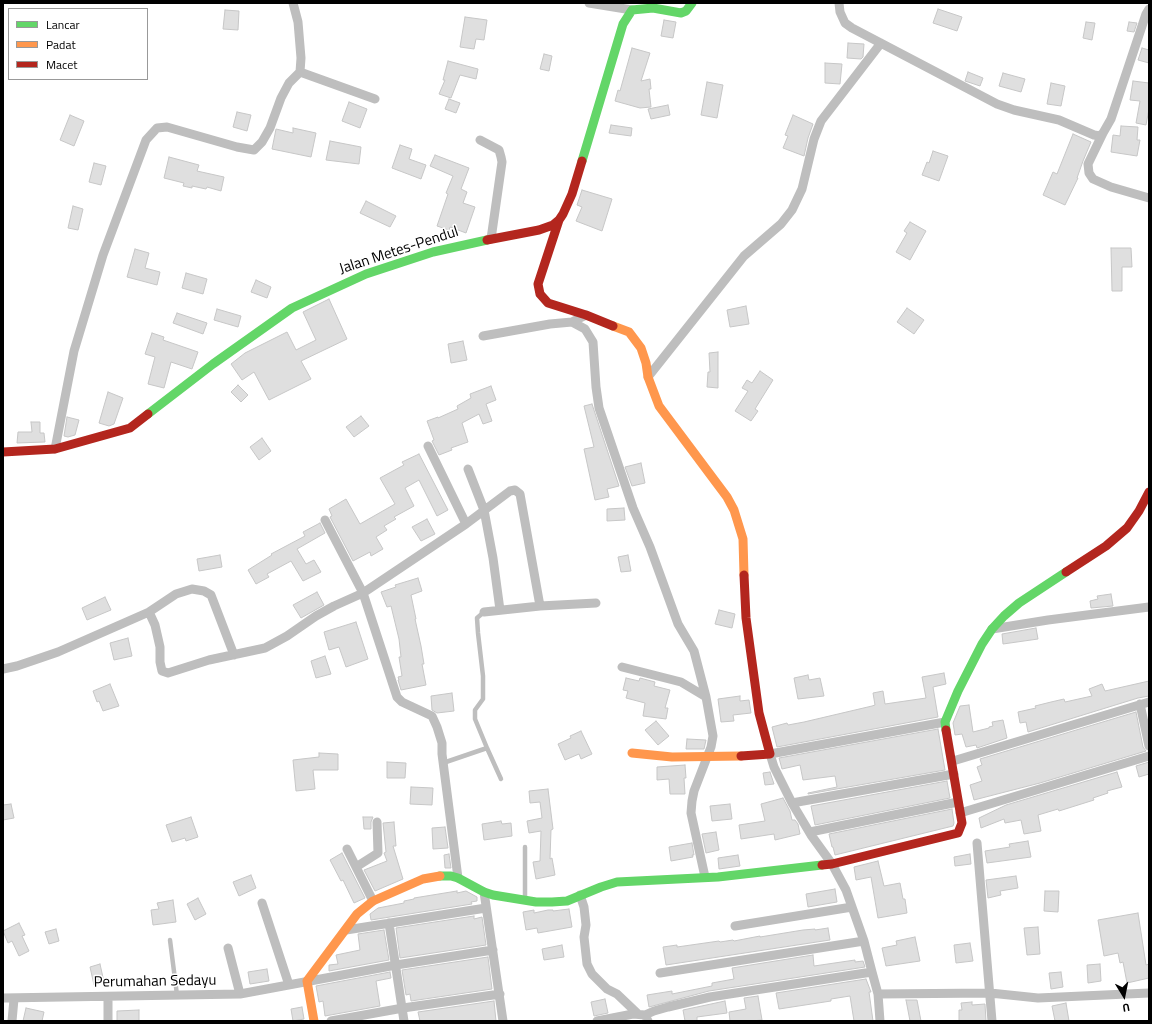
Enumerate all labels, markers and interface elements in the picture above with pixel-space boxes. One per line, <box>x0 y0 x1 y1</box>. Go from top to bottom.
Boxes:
legend <box>8 8 148 80</box>
text: Lancar <box>46 15 80 34</box>
text: Padat <box>46 35 76 54</box>
text: Macet <box>46 55 78 74</box>
street label: Jalan Metes-Pendul <box>337 223 461 279</box>
street label: Perumahan Sedayu <box>93 972 217 992</box>
north arrow <box>1104 976 1144 1016</box>
text: U <box>1121 999 1131 1016</box>

